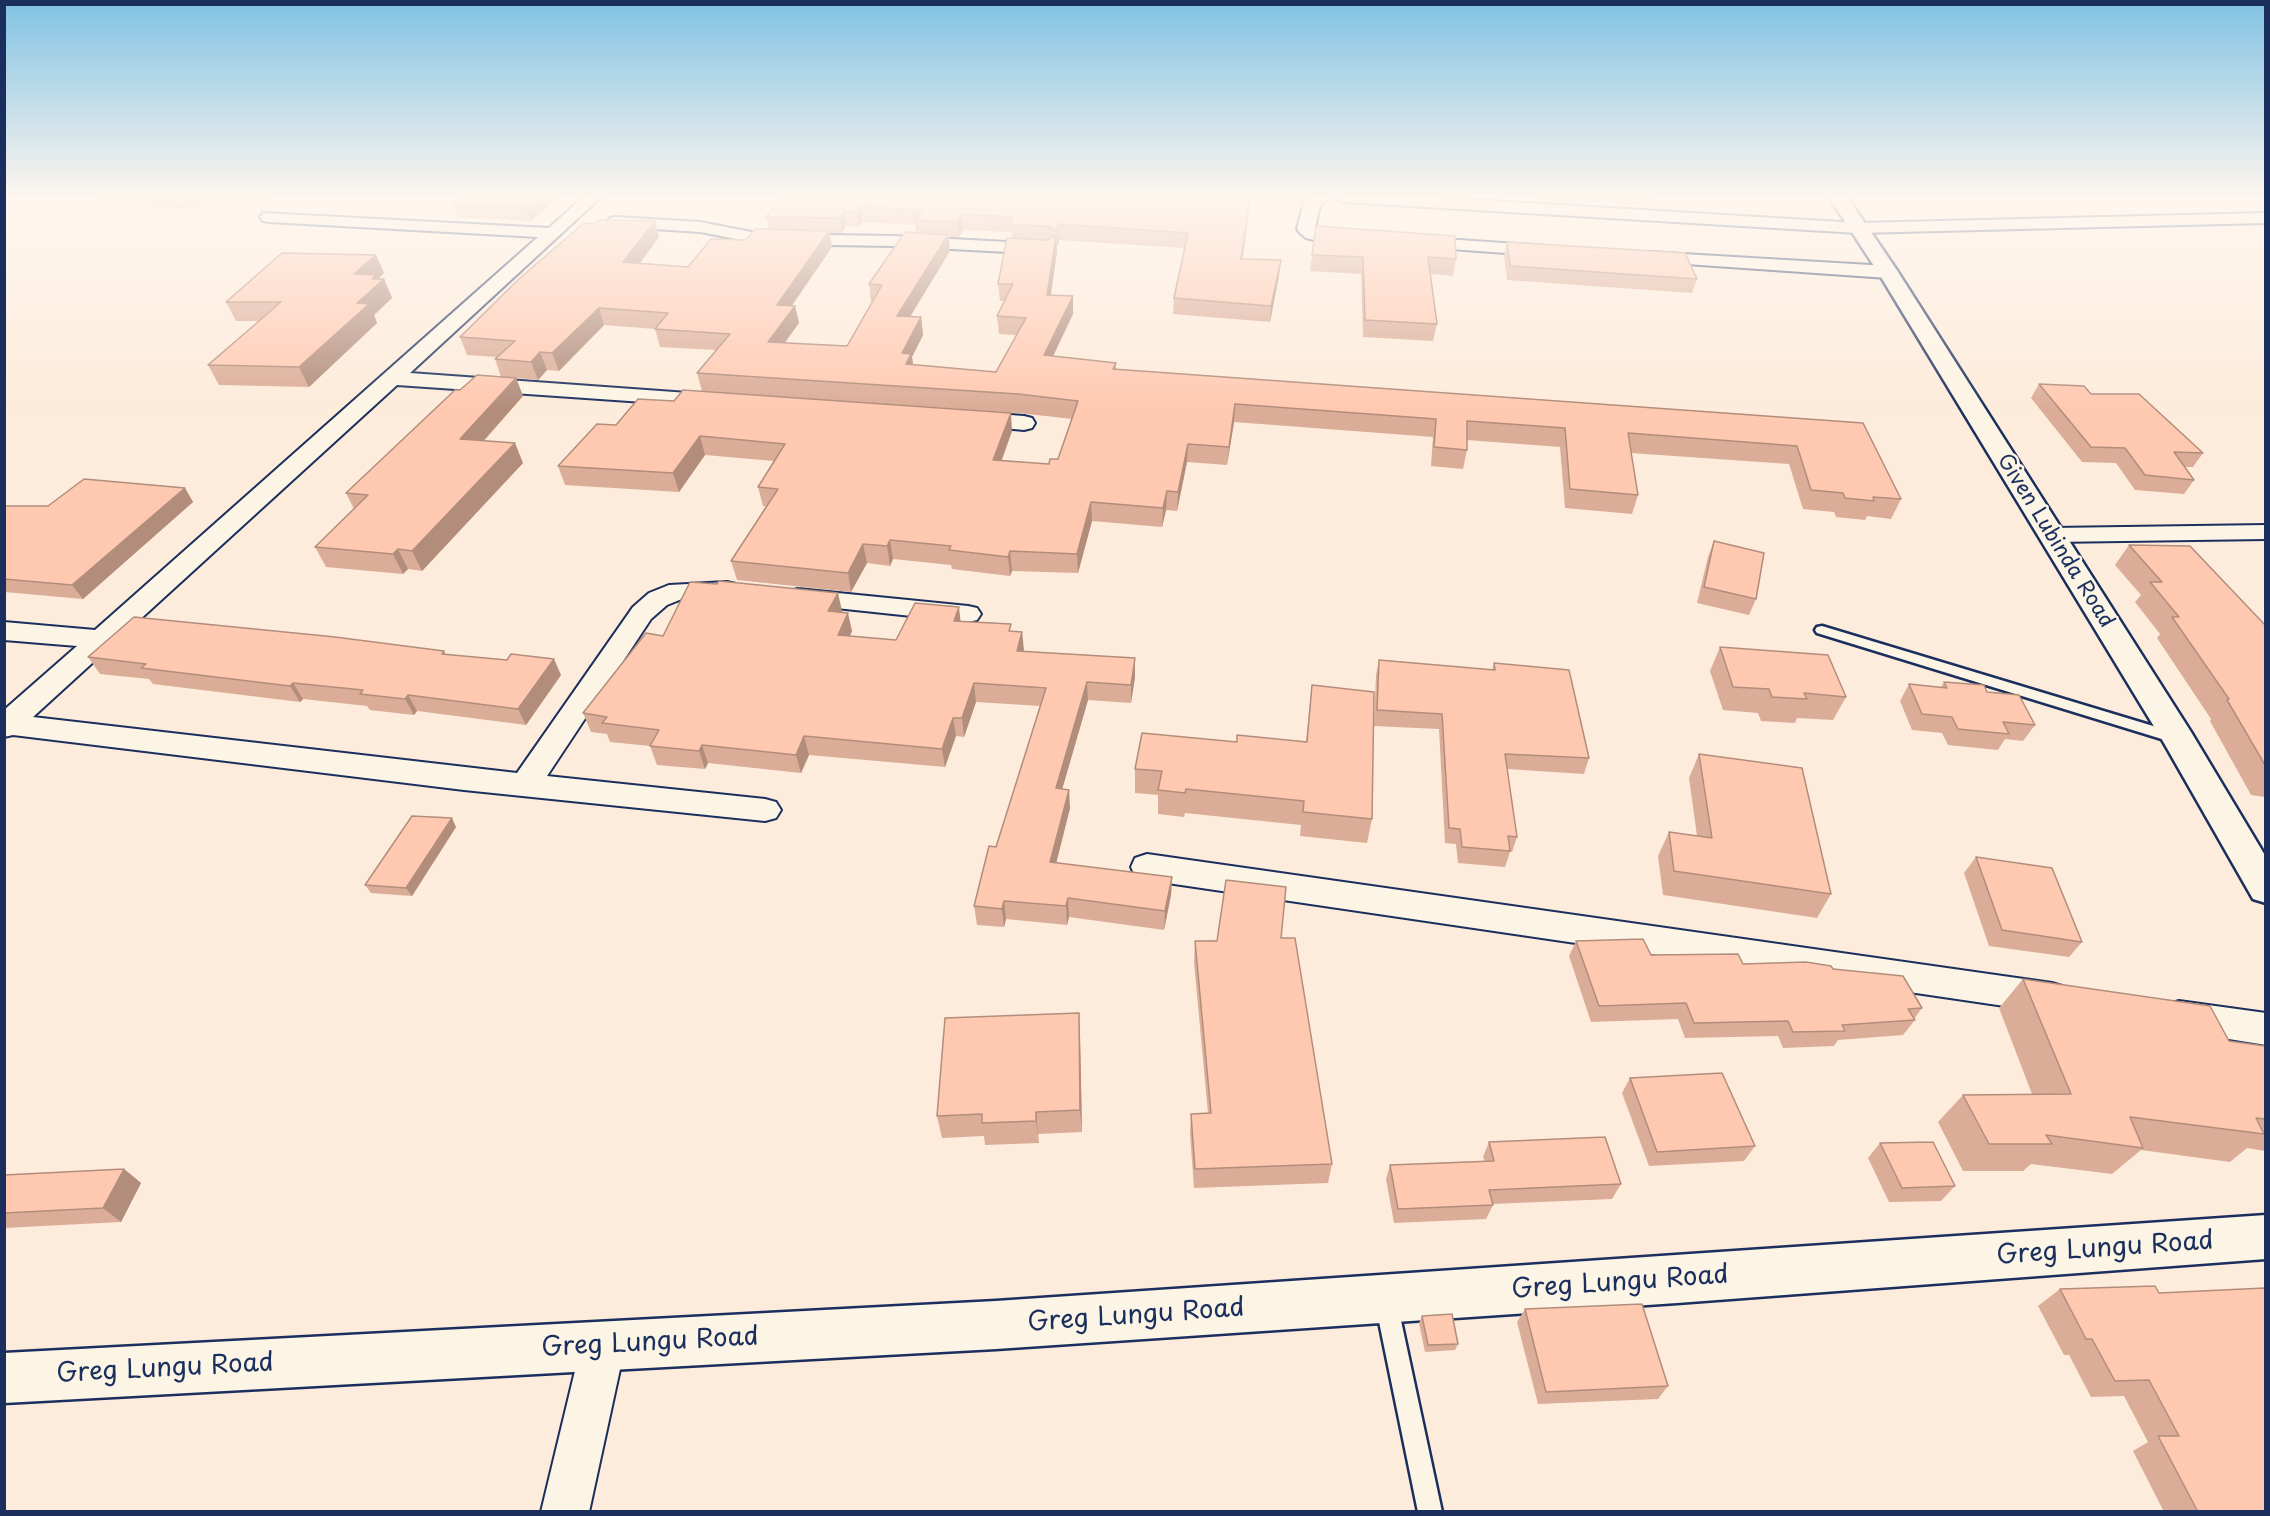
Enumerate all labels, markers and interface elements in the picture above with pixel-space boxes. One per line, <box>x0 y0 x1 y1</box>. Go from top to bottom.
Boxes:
street label: Given Lubinda Road <box>1991 449 2119 633</box>
street label: Greg Lungu Road <box>1995 1226 2215 1272</box>
street label: Greg Lungu Road <box>1510 1260 1730 1306</box>
street label: Greg Lungu Road <box>1026 1293 1246 1339</box>
street label: Greg Lungu Road <box>540 1322 760 1364</box>
street label: Greg Lungu Road <box>55 1348 275 1390</box>

